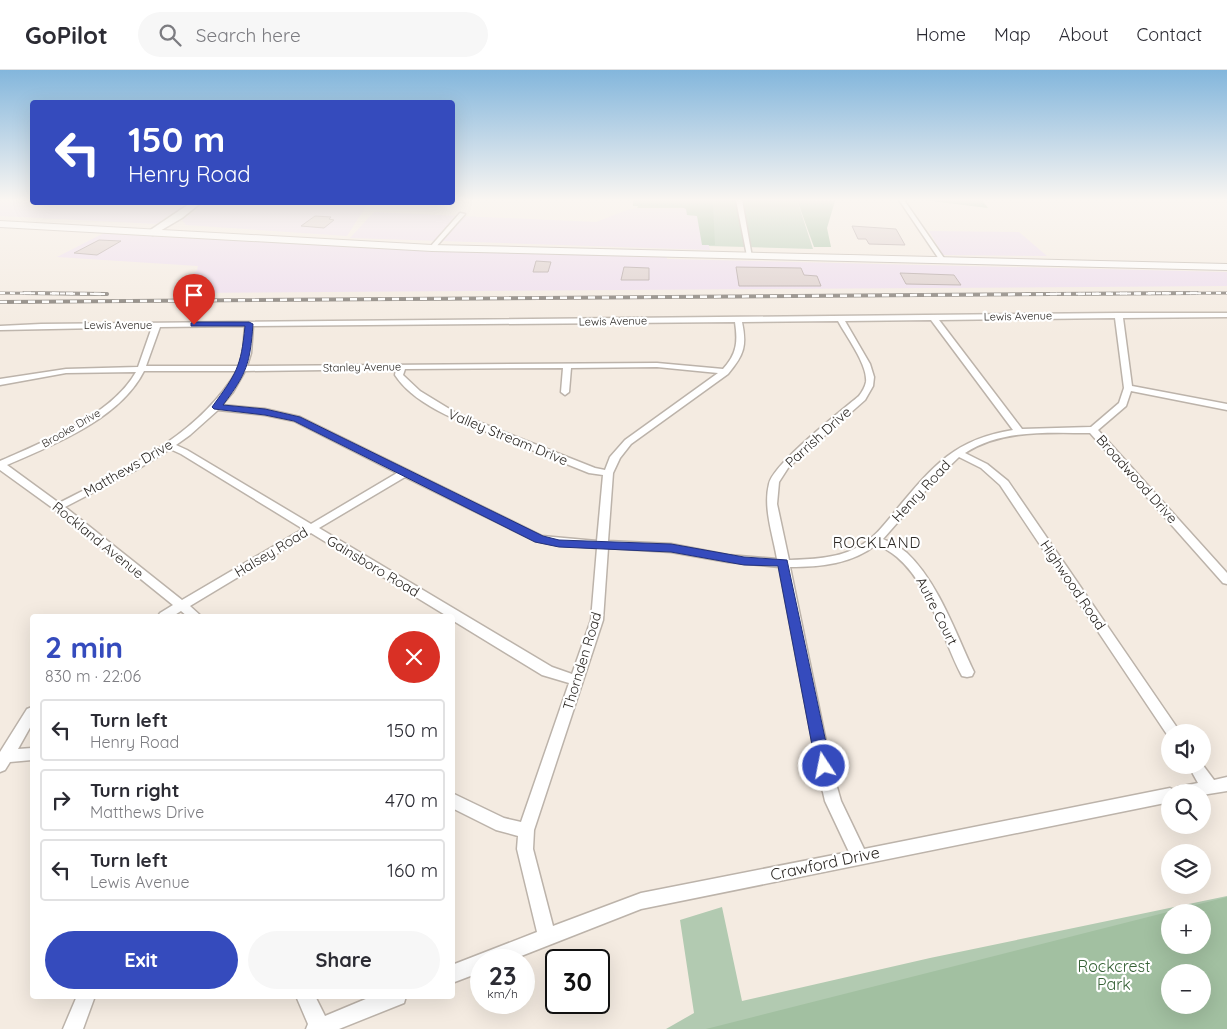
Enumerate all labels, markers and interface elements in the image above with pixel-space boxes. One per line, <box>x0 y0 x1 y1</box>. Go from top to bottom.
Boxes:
search box <box>138 12 488 57</box>
text: GoPilot <box>25 20 108 50</box>
icon: search <box>156 21 184 49</box>
text: Search here <box>196 23 301 47</box>
text: Home <box>916 23 966 46</box>
text: Map <box>994 23 1031 46</box>
text: About <box>1059 23 1109 46</box>
text: Contact <box>1137 23 1202 46</box>
text: 150 m <box>128 117 225 161</box>
icon: left <box>45 120 110 185</box>
text: Henry Road <box>128 160 251 188</box>
pin <box>173 274 215 325</box>
icon: arrive <box>180 281 208 309</box>
street label: Lewis Avenue <box>984 308 1052 324</box>
street label: Lewis Avenue <box>579 313 647 329</box>
street label: Lewis Avenue <box>84 318 152 332</box>
street label: Stanley Avenue <box>323 359 401 375</box>
street label: Parrish Drive <box>781 403 855 471</box>
street label: Brooke Drive <box>39 405 103 451</box>
street label: Valley Stream Drive <box>445 405 571 469</box>
street label: Broadwood Drive <box>1092 431 1182 527</box>
street label: Matthews Drive <box>80 435 176 501</box>
street label: Henry Road <box>888 456 954 526</box>
street label: Rockland Avenue <box>49 498 147 582</box>
street label: Halsey Road <box>231 523 311 581</box>
street label: Gainsboro Road <box>323 531 423 601</box>
district label: ROCKLAND <box>833 533 921 552</box>
street label: Highwood Road <box>1036 537 1110 633</box>
street label: Autre Court <box>912 574 962 648</box>
street label: Thornden Road <box>559 610 605 712</box>
text: 2 min <box>45 628 123 666</box>
button: close <box>388 631 440 683</box>
text: 830 m · 22:06 <box>45 666 141 686</box>
text: Turn left <box>90 708 168 732</box>
icon: left <box>47 716 75 744</box>
text: 150 m <box>387 718 438 742</box>
map controls <box>1161 724 1211 1014</box>
button: sound <box>1161 724 1211 774</box>
text: Henry Road <box>90 732 179 752</box>
position arrow <box>797 739 849 791</box>
text: Turn right <box>90 778 179 802</box>
button: search <box>1161 784 1211 834</box>
icon: right <box>47 786 75 814</box>
text: 470 m <box>385 788 438 812</box>
text: Matthews Drive <box>90 802 204 822</box>
street label: Crawford Drive <box>769 842 881 884</box>
button: layers <box>1161 844 1211 894</box>
text: Turn left <box>90 848 168 872</box>
icon: left <box>47 856 75 884</box>
text: 160 m <box>387 858 438 882</box>
text: Lewis Avenue <box>90 872 190 892</box>
button: + <box>1161 904 1211 954</box>
button: Exit <box>45 931 238 989</box>
button: Share <box>248 931 440 989</box>
speed limit sign: 30 <box>545 949 610 1014</box>
park label: Rockcrest Park <box>1078 956 1150 994</box>
text: 23 <box>489 960 516 991</box>
button: − <box>1161 964 1211 1014</box>
text: km/h <box>487 986 518 1001</box>

